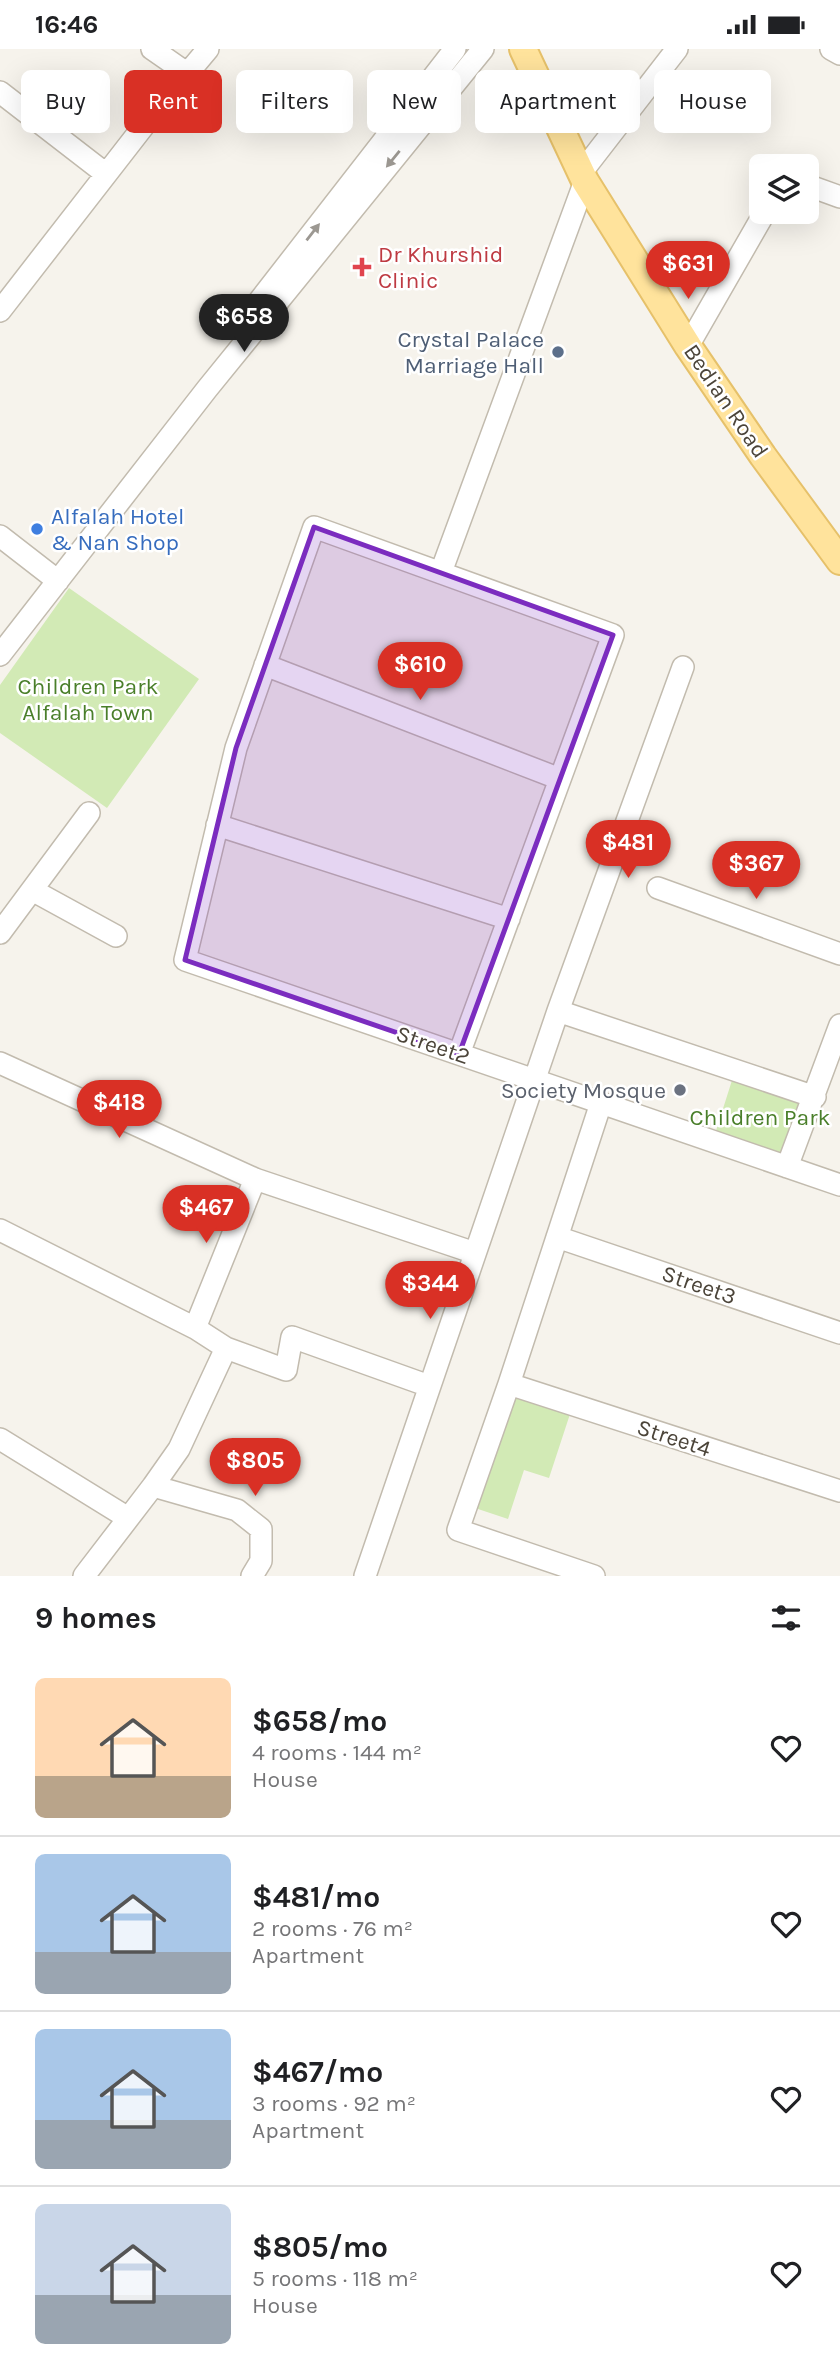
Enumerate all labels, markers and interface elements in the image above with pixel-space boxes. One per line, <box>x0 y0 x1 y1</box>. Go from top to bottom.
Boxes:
text: 16:46 <box>35 9 98 40</box>
chip: Buy <box>21 70 110 133</box>
chip: Rent <box>124 70 222 133</box>
chip: Filters <box>236 70 353 133</box>
chip: New <box>367 70 461 133</box>
chip: Apartment <box>475 70 640 133</box>
chip: House <box>654 70 771 133</box>
one-way arrow <box>386 150 401 167</box>
map controls <box>749 154 819 224</box>
button: layers <box>749 154 819 224</box>
one-way arrow <box>306 223 320 241</box>
place label: Dr Khurshid Clinic <box>378 241 504 294</box>
pin: $631 <box>647 241 729 301</box>
text: $631 <box>662 250 714 277</box>
marker: Dr Khurshid Clinic <box>352 257 372 277</box>
pin: $658 <box>203 295 285 354</box>
text: $658 <box>215 303 273 330</box>
place label: Crystal Palace Marriage Hall <box>397 326 544 379</box>
street label: Bedian Road <box>678 339 774 463</box>
marker: Crystal Palace Marriage Hall <box>550 344 566 360</box>
place label: Alfalah Hotel & Nan Shop <box>51 503 184 556</box>
marker: Alfalah Hotel & Nan Shop <box>29 521 45 537</box>
pin: $610 <box>379 643 461 702</box>
text: $610 <box>394 651 446 678</box>
park label: Children Park Alfalah Town <box>17 673 159 726</box>
pin: $481 <box>587 821 669 880</box>
text: $481 <box>602 829 654 856</box>
pin: $367 <box>715 841 797 901</box>
text: $367 <box>728 850 784 877</box>
street label: Street2 <box>392 1020 474 1070</box>
place label: Society Mosque <box>501 1077 666 1104</box>
pin: $418 <box>78 1081 160 1140</box>
marker: Society Mosque <box>672 1082 688 1098</box>
text: $418 <box>93 1089 145 1116</box>
park label: Children Park <box>689 1104 831 1131</box>
pin: $467 <box>165 1185 247 1245</box>
text: $467 <box>179 1194 233 1221</box>
street label: Street3 <box>658 1260 740 1310</box>
pin: $344 <box>389 1261 471 1321</box>
text: $344 <box>401 1270 459 1297</box>
street label: Street4 <box>634 1413 714 1463</box>
pin: $805 <box>214 1439 296 1498</box>
text: $805 <box>226 1447 284 1474</box>
icon: filters <box>767 1599 805 1637</box>
text: 9 homes <box>35 1600 157 1636</box>
text: $658/mo <box>252 1703 387 1739</box>
icon: home <box>91 1706 175 1790</box>
icon: heart <box>767 1729 805 1767</box>
text: 4 rooms · 144 m² <box>252 1739 422 1766</box>
text: House <box>252 1766 318 1793</box>
text: $481/mo <box>252 1879 380 1915</box>
icon: home <box>91 1882 175 1966</box>
icon: heart <box>767 1905 805 1943</box>
text: 2 rooms · 76 m² <box>252 1915 413 1942</box>
text: Apartment <box>252 1942 364 1969</box>
text: $467/mo <box>252 2054 383 2090</box>
icon: home <box>91 2057 175 2141</box>
icon: heart <box>767 2080 805 2118</box>
text: 3 rooms · 92 m² <box>252 2090 416 2117</box>
text: Apartment <box>252 2117 364 2144</box>
text: $805/mo <box>252 2229 388 2265</box>
icon: home <box>91 2232 175 2316</box>
icon: heart <box>767 2255 805 2293</box>
text: 5 rooms · 118 m² <box>252 2265 418 2292</box>
text: House <box>252 2292 318 2319</box>

